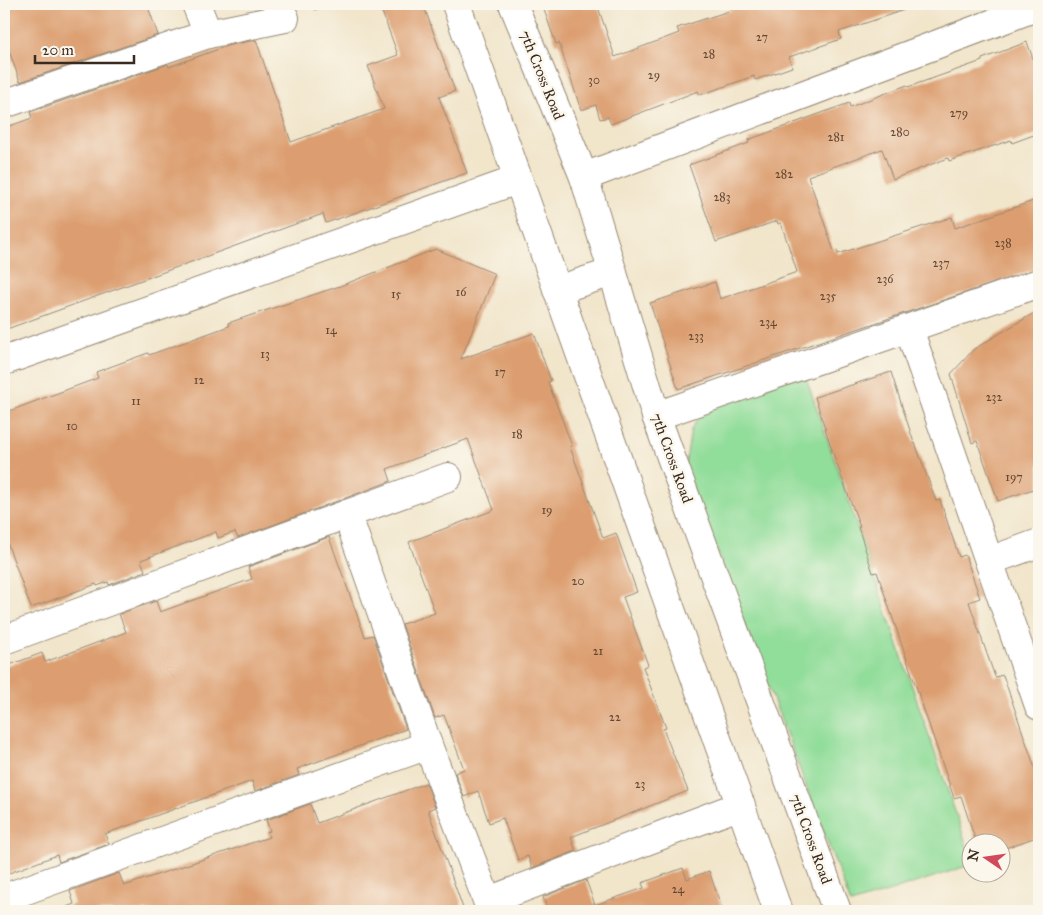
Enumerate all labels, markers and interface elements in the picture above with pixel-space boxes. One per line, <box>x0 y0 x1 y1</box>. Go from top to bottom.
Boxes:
street label: 7th Cross Road <box>516 28 568 123</box>
house number: 27 <box>756 30 768 44</box>
scale bar <box>35 32 134 64</box>
text: 20 m <box>42 41 74 59</box>
house number: 28 <box>703 47 715 61</box>
house number: 29 <box>648 68 660 82</box>
house number: 30 <box>588 73 600 87</box>
house number: 279 <box>950 106 968 120</box>
house number: 280 <box>890 125 910 139</box>
house number: 281 <box>827 130 845 144</box>
house number: 282 <box>775 167 793 181</box>
house number: 283 <box>713 190 731 204</box>
house number: 238 <box>994 236 1012 250</box>
house number: 237 <box>932 256 950 270</box>
house number: 236 <box>877 272 894 286</box>
house number: 16 <box>456 285 467 299</box>
house number: 15 <box>391 287 402 301</box>
house number: 235 <box>820 289 837 303</box>
house number: 234 <box>759 315 777 329</box>
house number: 14 <box>325 323 337 337</box>
house number: 233 <box>688 329 704 343</box>
house number: 13 <box>260 347 270 361</box>
house number: 17 <box>494 365 506 379</box>
house number: 12 <box>194 373 204 387</box>
house number: 232 <box>986 390 1002 404</box>
house number: 11 <box>131 394 141 408</box>
street label: 7th Cross Road <box>647 411 697 506</box>
house number: 10 <box>66 419 78 433</box>
house number: 18 <box>511 427 523 441</box>
house number: 197 <box>1005 470 1023 484</box>
house number: 19 <box>541 503 553 517</box>
house number: 20 <box>572 574 584 588</box>
house number: 21 <box>593 644 604 658</box>
house number: 22 <box>609 710 621 724</box>
house number: 23 <box>635 777 646 791</box>
street label: 7th Cross Road <box>786 792 836 887</box>
north arrow <box>960 832 1010 882</box>
text: N <box>964 847 983 863</box>
house number: 24 <box>672 882 685 896</box>

